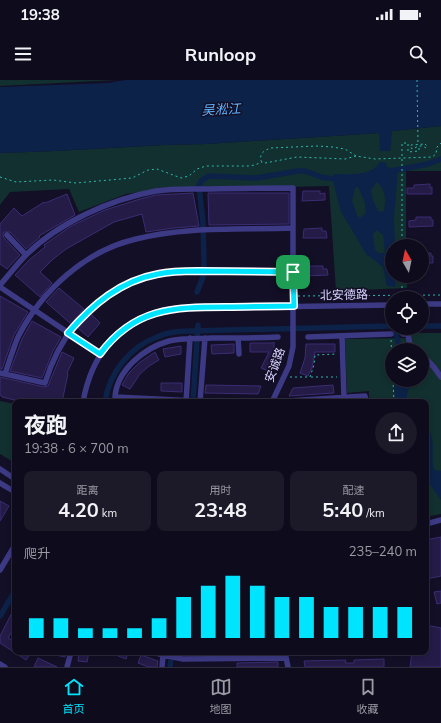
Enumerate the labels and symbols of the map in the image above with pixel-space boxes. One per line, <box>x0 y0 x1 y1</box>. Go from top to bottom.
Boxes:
water label: 吴淞江 <box>201 100 243 118</box>
north arrow <box>385 239 429 283</box>
pin <box>276 255 310 289</box>
street label: 北安德路 <box>320 287 368 302</box>
street label: 安诚路 <box>261 345 288 384</box>

